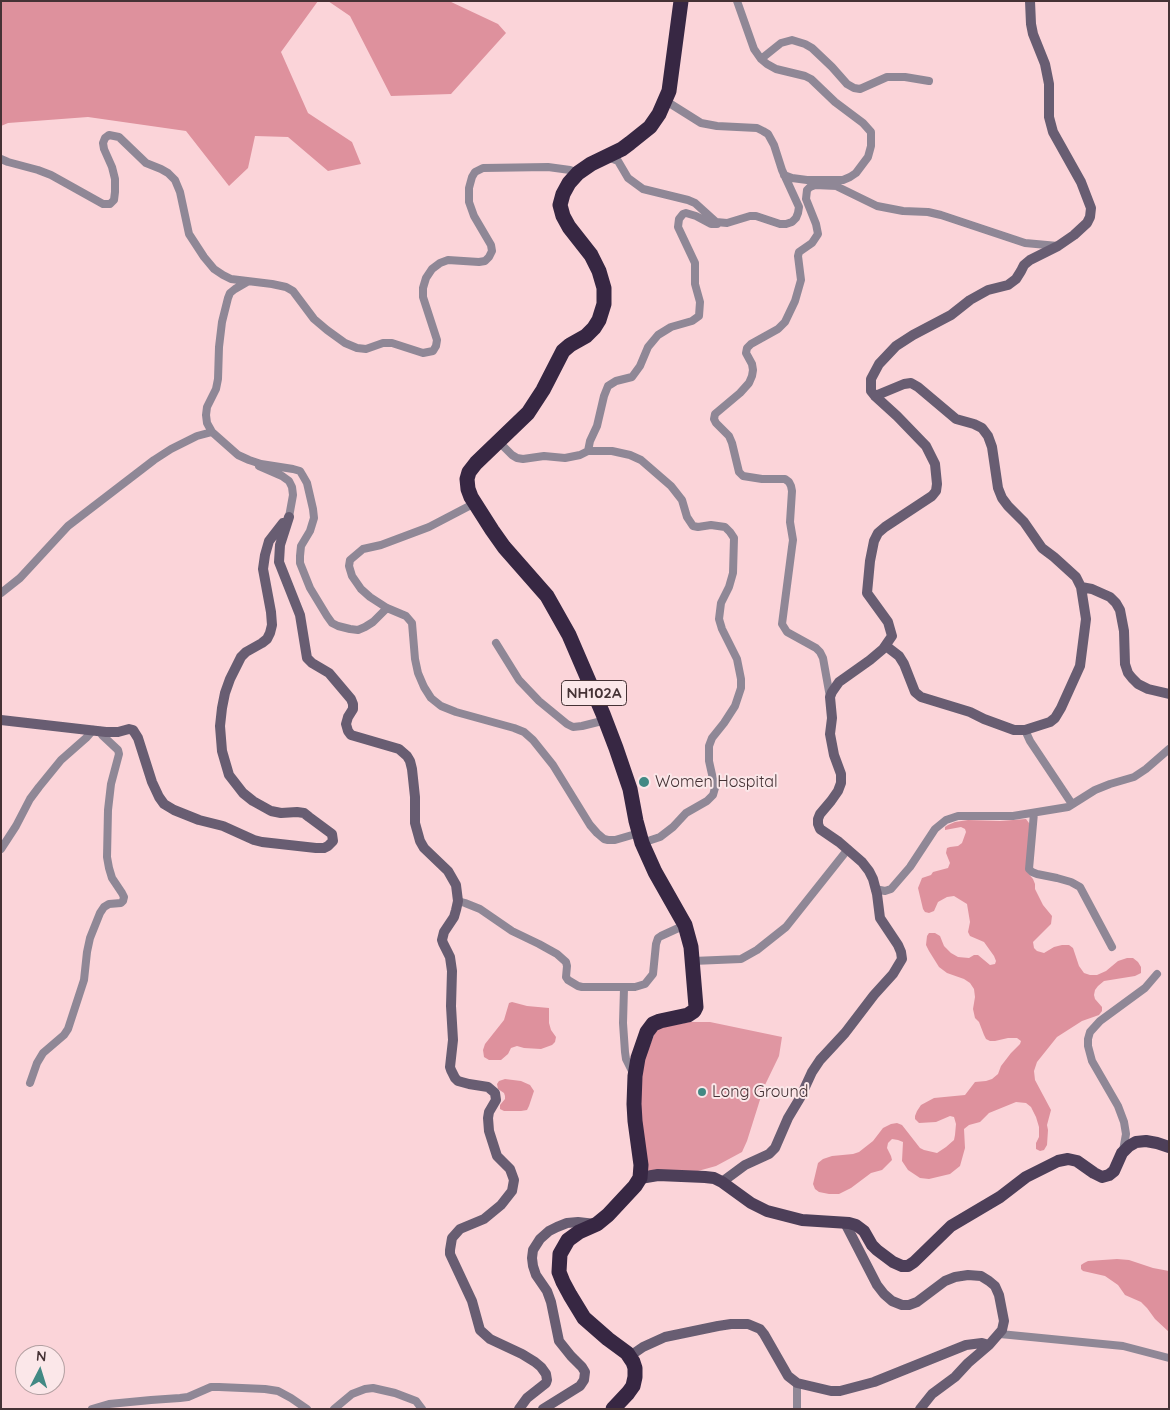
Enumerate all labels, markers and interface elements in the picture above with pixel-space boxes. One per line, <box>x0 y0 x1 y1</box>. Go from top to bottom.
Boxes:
road number: NH102A <box>562 680 626 706</box>
place label: Women Hospital <box>655 772 778 792</box>
marker: Women Hospital <box>637 775 651 789</box>
place label: Long Ground <box>712 1082 808 1102</box>
marker: Long Ground <box>696 1086 708 1098</box>
north arrow <box>15 1345 65 1395</box>
text: N <box>35 1347 47 1365</box>

